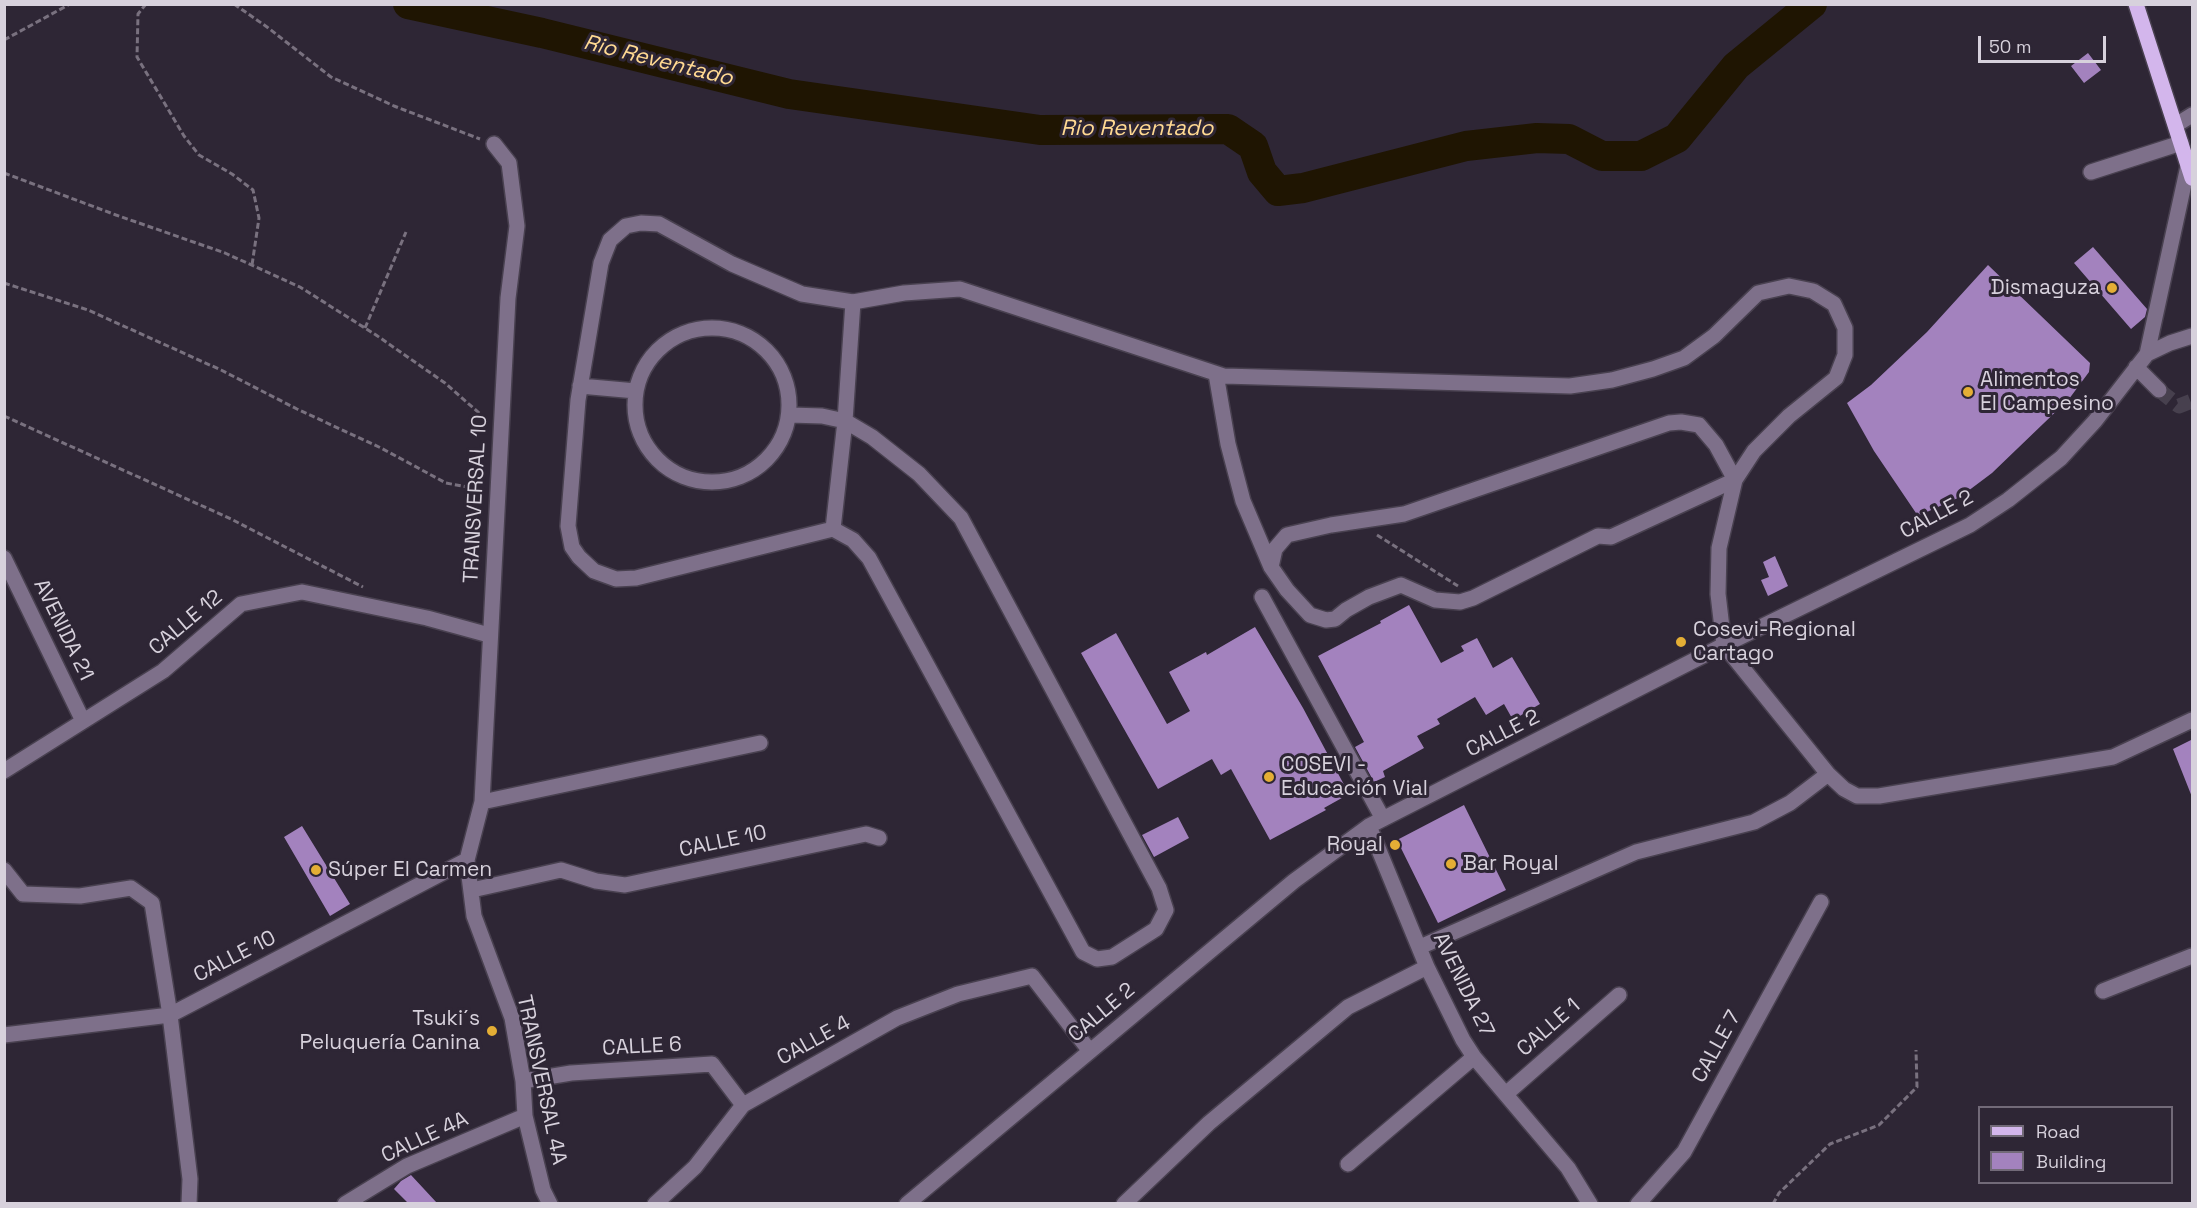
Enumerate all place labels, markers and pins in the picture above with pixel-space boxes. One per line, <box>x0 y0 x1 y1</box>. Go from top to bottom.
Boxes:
place label: Dismaguza <box>1991 275 2100 301</box>
marker: Dismaguza <box>2105 281 2119 295</box>
place label: Alimentos El Campesino <box>1980 367 2114 417</box>
marker: Alimentos El Campesino <box>1961 385 1975 399</box>
place label: Cosevi-Regional Cartago <box>1693 617 1856 667</box>
marker: Cosevi-Regional Cartago <box>1674 635 1688 649</box>
place label: COSEVI - Educación Vial <box>1281 752 1428 802</box>
marker: COSEVI - Educación Vial <box>1262 770 1276 784</box>
place label: Royal <box>1327 832 1383 858</box>
marker: Royal <box>1388 838 1402 852</box>
place label: Bar Royal <box>1463 851 1559 877</box>
place label: Súper El Carmen <box>328 857 492 883</box>
marker: Bar Royal <box>1444 857 1458 871</box>
marker: Súper El Carmen <box>309 863 323 877</box>
place label: Tsuki´s Peluquería Canina <box>299 1006 480 1056</box>
marker: Tsuki´s Peluquería Canina <box>485 1024 499 1038</box>

